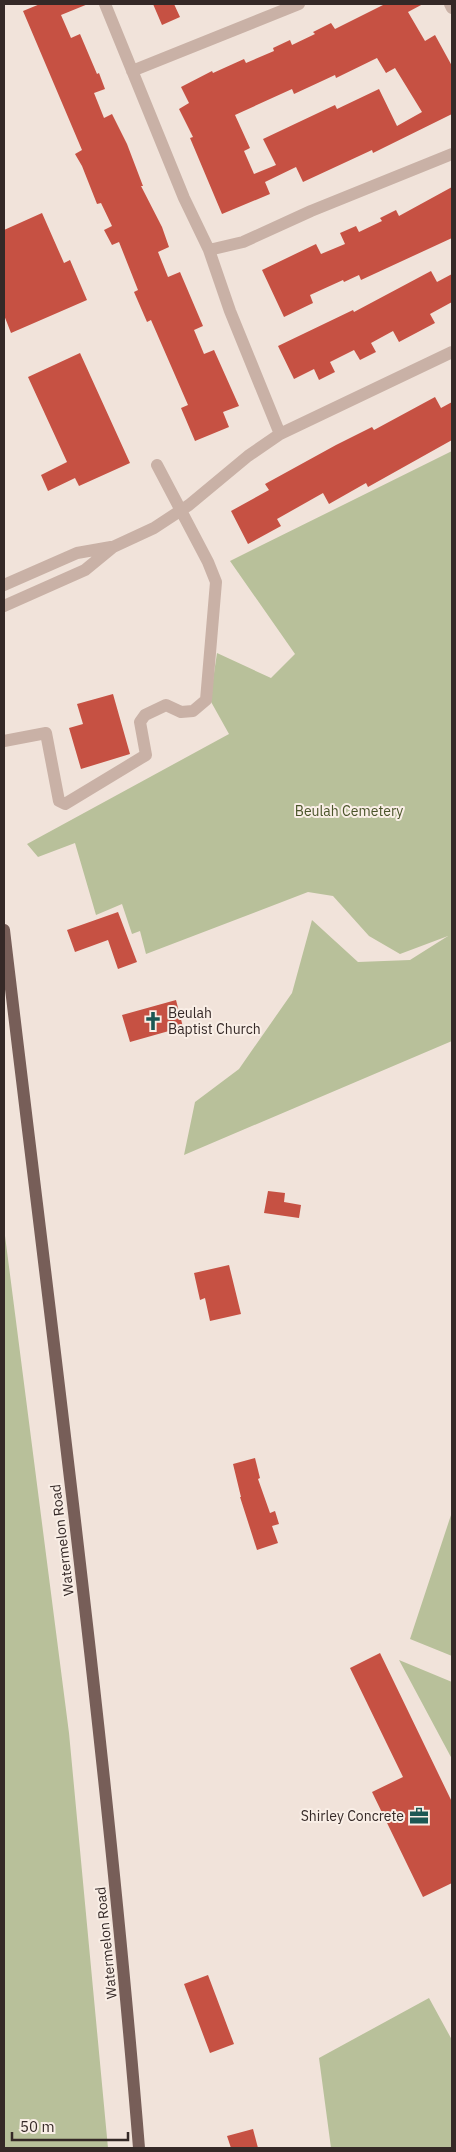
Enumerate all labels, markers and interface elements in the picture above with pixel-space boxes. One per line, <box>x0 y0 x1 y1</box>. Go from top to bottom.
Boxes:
park label: Beulah Cemetery <box>295 802 403 820</box>
place label: Beulah Baptist Church <box>168 1004 261 1038</box>
church icon: Beulah Baptist Church <box>142 1010 164 1032</box>
street label: Watermelon Road <box>46 1483 78 1597</box>
office icon: Shirley Concrete <box>408 1805 430 1827</box>
place label: Shirley Concrete <box>301 1807 404 1825</box>
street label: Watermelon Road <box>91 1886 121 2000</box>
scale bar <box>12 2110 129 2142</box>
text: 50 m <box>20 2117 55 2136</box>

